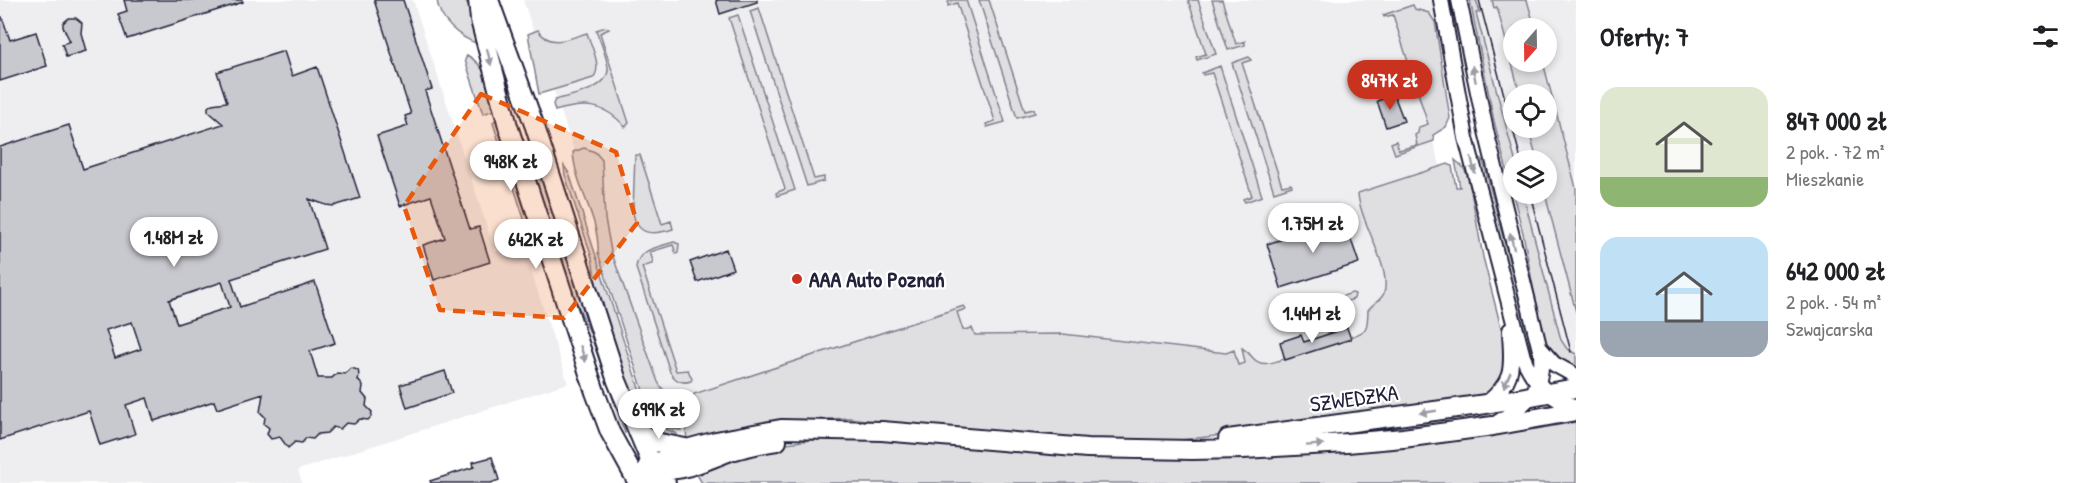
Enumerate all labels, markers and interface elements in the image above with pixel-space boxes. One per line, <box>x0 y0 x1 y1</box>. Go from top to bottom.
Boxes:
north arrow <box>1503 18 1557 72</box>
map controls <box>1503 18 1557 204</box>
text: Oferty: 7 <box>1600 19 1689 54</box>
icon: filters <box>2029 20 2062 53</box>
one-way arrow <box>485 48 495 66</box>
pin: 847K zł <box>1335 60 1445 111</box>
one-way arrow <box>1469 64 1478 83</box>
text: 847K zł <box>1361 66 1419 93</box>
button: locate <box>1503 84 1557 138</box>
text: 847 000 zł <box>1786 103 1888 138</box>
icon: home <box>1648 111 1720 183</box>
text: 2 pok. · 72 m² <box>1786 138 1884 165</box>
pin: 948K zł <box>456 141 566 192</box>
text: 948K zł <box>484 147 538 174</box>
button: layers <box>1503 150 1557 204</box>
one-way arrow <box>1468 156 1478 174</box>
text: Mieszkanie <box>1786 165 1864 192</box>
pin: 1.75M zł <box>1251 203 1375 254</box>
text: 1.75M zł <box>1282 209 1344 236</box>
pin: 1.48M zł <box>112 217 236 268</box>
pin: 642K zł <box>481 219 591 270</box>
text: 1.48M zł <box>144 223 204 250</box>
text: 642K zł <box>508 225 564 252</box>
one-way arrow <box>1507 232 1517 251</box>
text: 642 000 zł <box>1786 253 1886 288</box>
icon: home <box>1648 261 1720 333</box>
place label: AAA Auto Poznań <box>809 264 945 294</box>
marker: AAA Auto Poznań <box>790 272 804 286</box>
text: 2 pok. · 54 m² <box>1786 288 1881 315</box>
pin: 1.44M zł <box>1250 293 1374 344</box>
text: 1.44M zł <box>1282 299 1342 326</box>
text: Szwajcarska <box>1786 315 1873 342</box>
one-way arrow <box>578 345 588 363</box>
one-way arrow <box>1502 371 1512 389</box>
street label: SZWEDZKA <box>1308 377 1400 419</box>
pin: 699K zł <box>604 389 714 440</box>
text: 699K zł <box>632 395 686 422</box>
one-way arrow <box>1419 408 1438 417</box>
one-way arrow <box>1306 441 1325 450</box>

